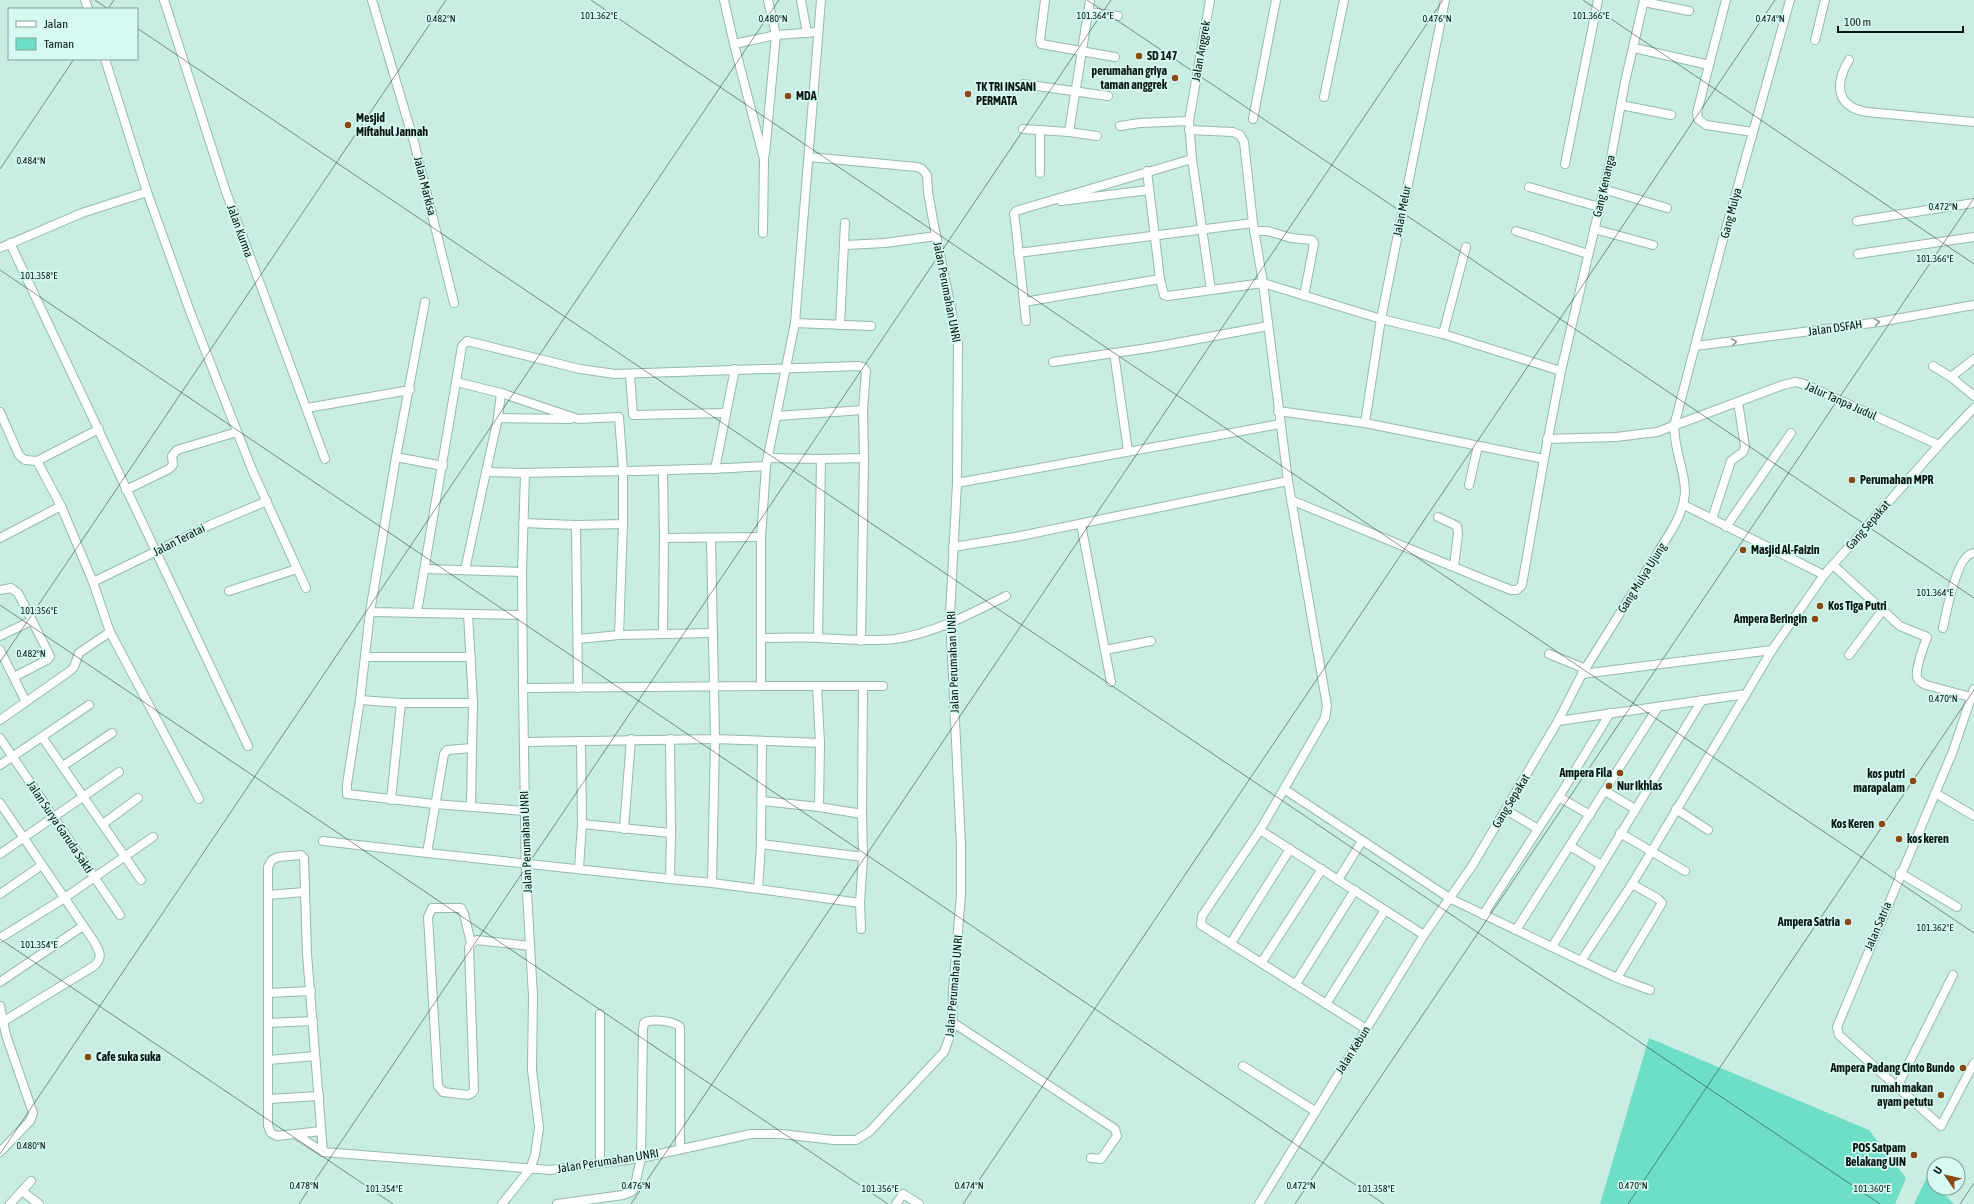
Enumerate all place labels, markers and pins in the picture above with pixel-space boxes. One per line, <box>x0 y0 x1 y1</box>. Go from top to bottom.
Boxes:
place label: SD 147 <box>1147 49 1178 63</box>
marker: SD 147 <box>1134 51 1144 61</box>
place label: perumahan griya taman anggrek <box>1092 64 1168 92</box>
marker: perumahan griya taman anggrek <box>1170 73 1180 83</box>
place label: TK TRI INSANI PERMATA <box>976 80 1036 108</box>
place label: MDA <box>796 89 817 103</box>
marker: TK TRI INSANI PERMATA <box>963 89 973 99</box>
marker: MDA <box>783 91 793 101</box>
place label: Mesjid Miftahul Jannah <box>356 111 428 139</box>
marker: Mesjid Miftahul Jannah <box>343 120 353 130</box>
place label: Perumahan MPR <box>1860 473 1934 487</box>
marker: Perumahan MPR <box>1847 475 1857 485</box>
place label: Masjid Al-Faizin <box>1751 543 1820 557</box>
marker: Masjid Al-Faizin <box>1738 545 1748 555</box>
place label: Kos Tiga Putri <box>1828 599 1887 613</box>
marker: Kos Tiga Putri <box>1815 601 1825 611</box>
place label: Ampera Beringin <box>1733 612 1807 626</box>
marker: Ampera Beringin <box>1810 614 1820 624</box>
place label: Ampera Fila <box>1558 766 1612 780</box>
place label: kos putri marapalam <box>1853 767 1905 795</box>
marker: Ampera Fila <box>1615 768 1625 778</box>
marker: kos putri marapalam <box>1908 776 1918 786</box>
place label: Nur Ikhlas <box>1617 779 1663 793</box>
marker: Nur Ikhlas <box>1604 781 1614 791</box>
place label: Kos Keren <box>1831 817 1874 831</box>
marker: Kos Keren <box>1877 819 1887 829</box>
place label: kos keren <box>1907 832 1949 846</box>
marker: kos keren <box>1894 834 1904 844</box>
place label: Ampera Satria <box>1777 915 1840 929</box>
marker: Ampera Satria <box>1843 917 1853 927</box>
place label: Cafe suka suka <box>96 1050 161 1064</box>
marker: Cafe suka suka <box>83 1052 93 1062</box>
place label: Ampera Padang Cinto Bundo <box>1829 1061 1955 1075</box>
marker: Ampera Padang Cinto Bundo <box>1958 1063 1968 1073</box>
place label: rumah makan ayam petutu <box>1871 1081 1933 1109</box>
marker: rumah makan ayam petutu <box>1936 1090 1946 1100</box>
place label: POS Satpam Belakang UIN <box>1845 1141 1906 1169</box>
marker: POS Satpam Belakang UIN <box>1909 1150 1919 1160</box>

